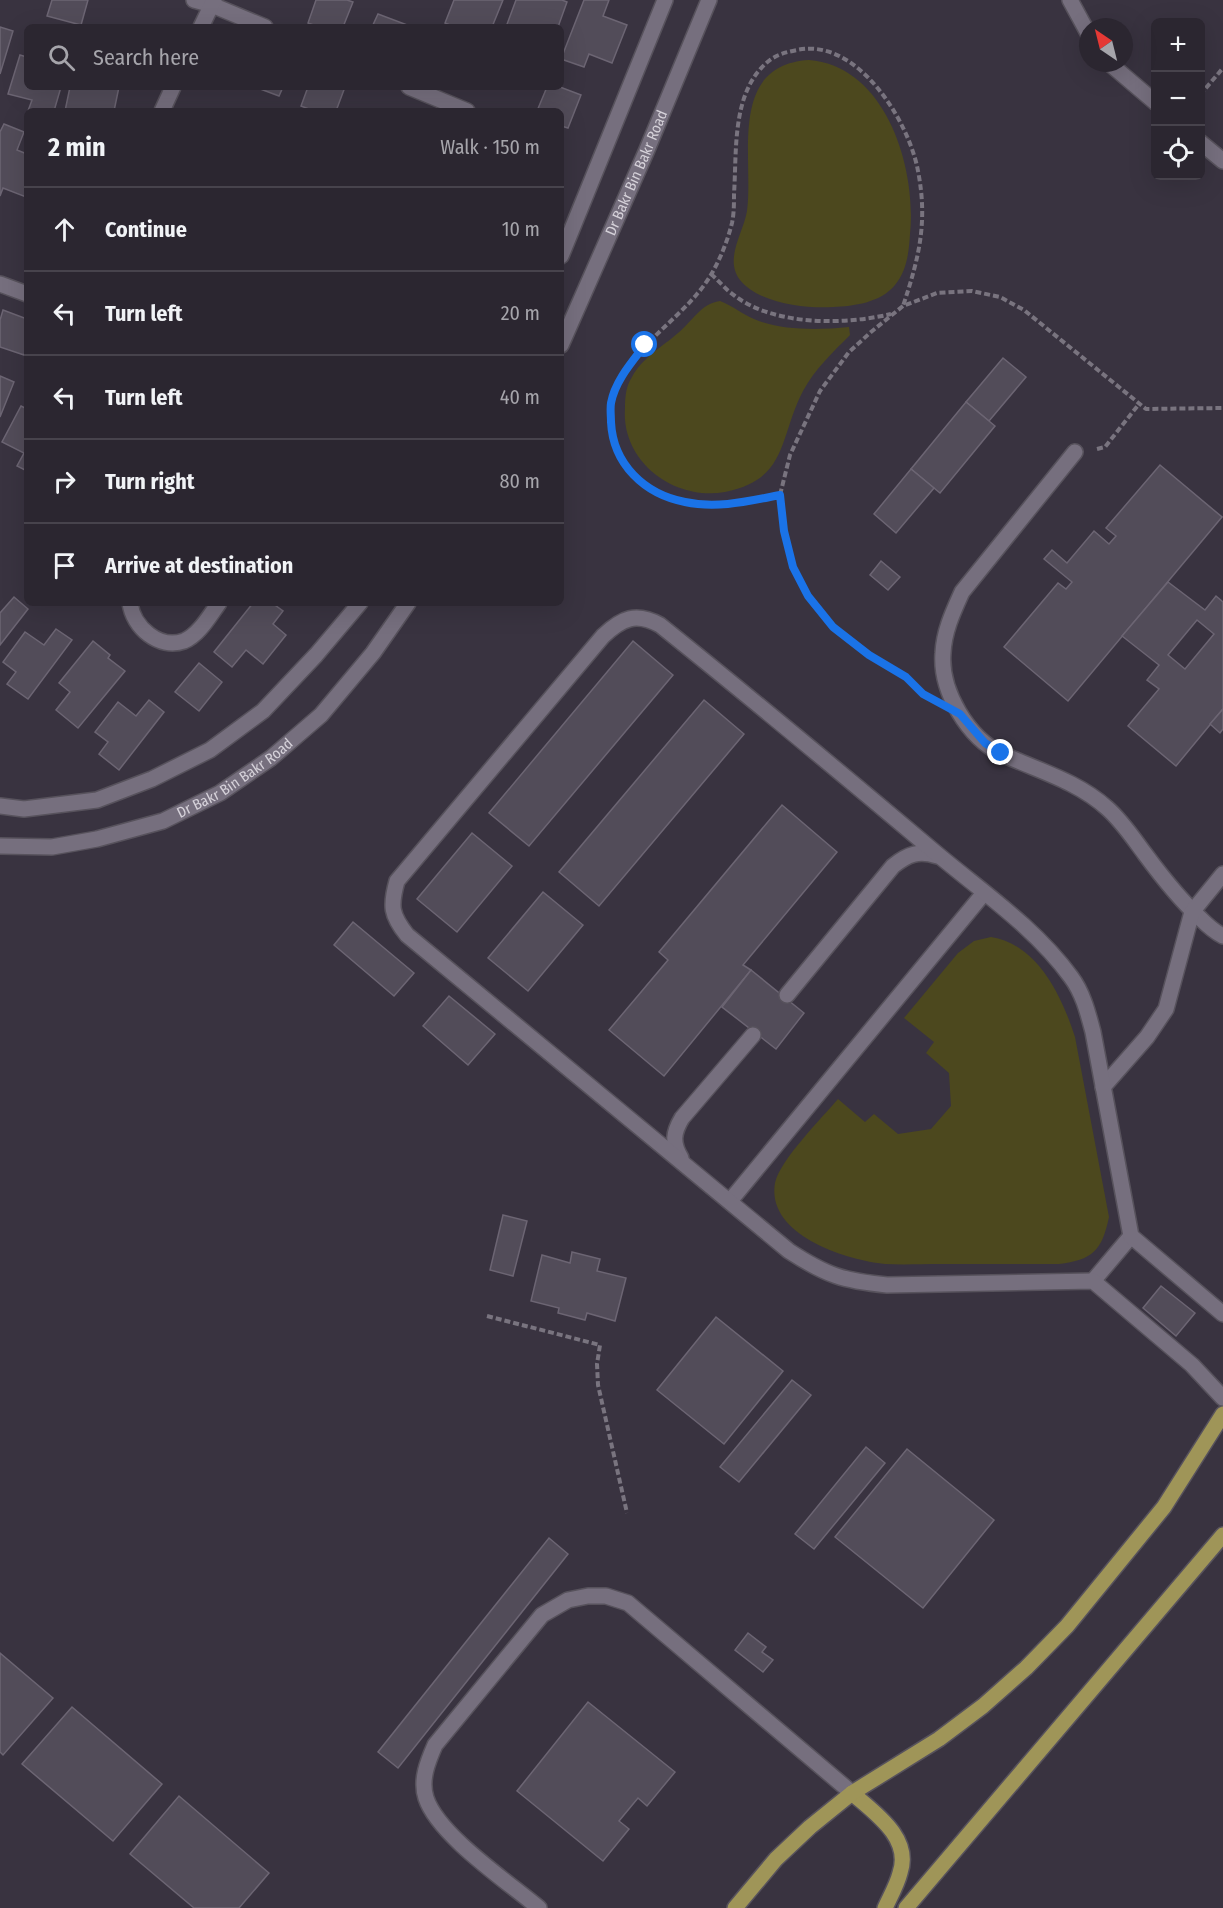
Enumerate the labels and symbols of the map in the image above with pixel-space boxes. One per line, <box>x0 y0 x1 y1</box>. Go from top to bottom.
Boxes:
north arrow <box>1079 18 1133 72</box>
street label: Dr Bakr Bin Bakr Road <box>601 107 671 238</box>
route start <box>631 331 657 357</box>
street label: Dr Bakr Bin Bakr Road <box>174 734 297 822</box>
route end <box>987 739 1013 765</box>

